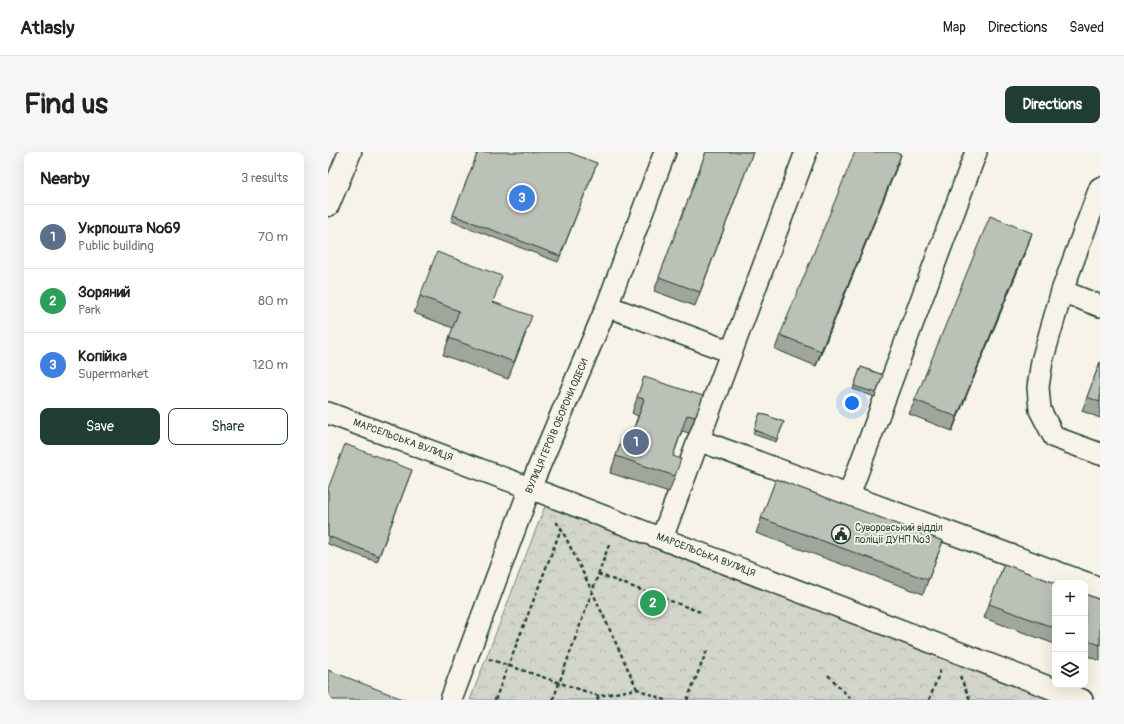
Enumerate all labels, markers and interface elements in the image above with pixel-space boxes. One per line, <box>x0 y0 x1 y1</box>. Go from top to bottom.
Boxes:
text: Atlasly <box>20 16 74 40</box>
text: Map <box>943 19 966 36</box>
text: Directions <box>988 19 1047 36</box>
text: Saved <box>1069 19 1104 36</box>
button: Directions <box>1005 86 1100 123</box>
text: Find us <box>24 87 108 122</box>
text: Nearby <box>40 168 89 189</box>
text: 3 results <box>241 170 288 186</box>
pin: 3 <box>509 183 535 213</box>
text: Укрпошта №69 <box>78 219 181 238</box>
text: 1 <box>50 229 56 245</box>
text: 70 m <box>258 229 288 245</box>
text: Public building <box>78 238 154 254</box>
text: Зоряний <box>78 283 131 302</box>
text: 2 <box>49 293 57 309</box>
text: 80 m <box>258 293 288 309</box>
text: Park <box>78 302 101 318</box>
text: Копійка <box>78 347 127 366</box>
text: 3 <box>49 357 57 373</box>
text: 120 m <box>252 357 288 373</box>
street label: ВУЛИЦЯ ГЕРОЇВ ОБОРОНИ ОДЕСИ <box>523 357 591 495</box>
text: Supermarket <box>78 366 149 382</box>
your location <box>842 393 862 413</box>
button: Save <box>40 408 160 445</box>
button: Share <box>168 408 288 445</box>
street label: МАРСЕЛЬСЬКА ВУЛИЦЯ <box>352 416 455 464</box>
pin: 1 <box>623 427 649 457</box>
place label: Суворовський відділ поліції ДУНП №3 <box>855 522 943 546</box>
public building icon: Суворовський відділ поліції ДУНП №3 <box>830 523 852 545</box>
street label: МАРСЕЛЬСЬКА ВУЛИЦЯ <box>655 531 757 580</box>
map controls <box>1052 580 1088 688</box>
button: + <box>1052 580 1088 616</box>
pin: 2 <box>640 588 666 618</box>
button: − <box>1052 616 1088 652</box>
button: layers <box>1052 652 1088 688</box>

